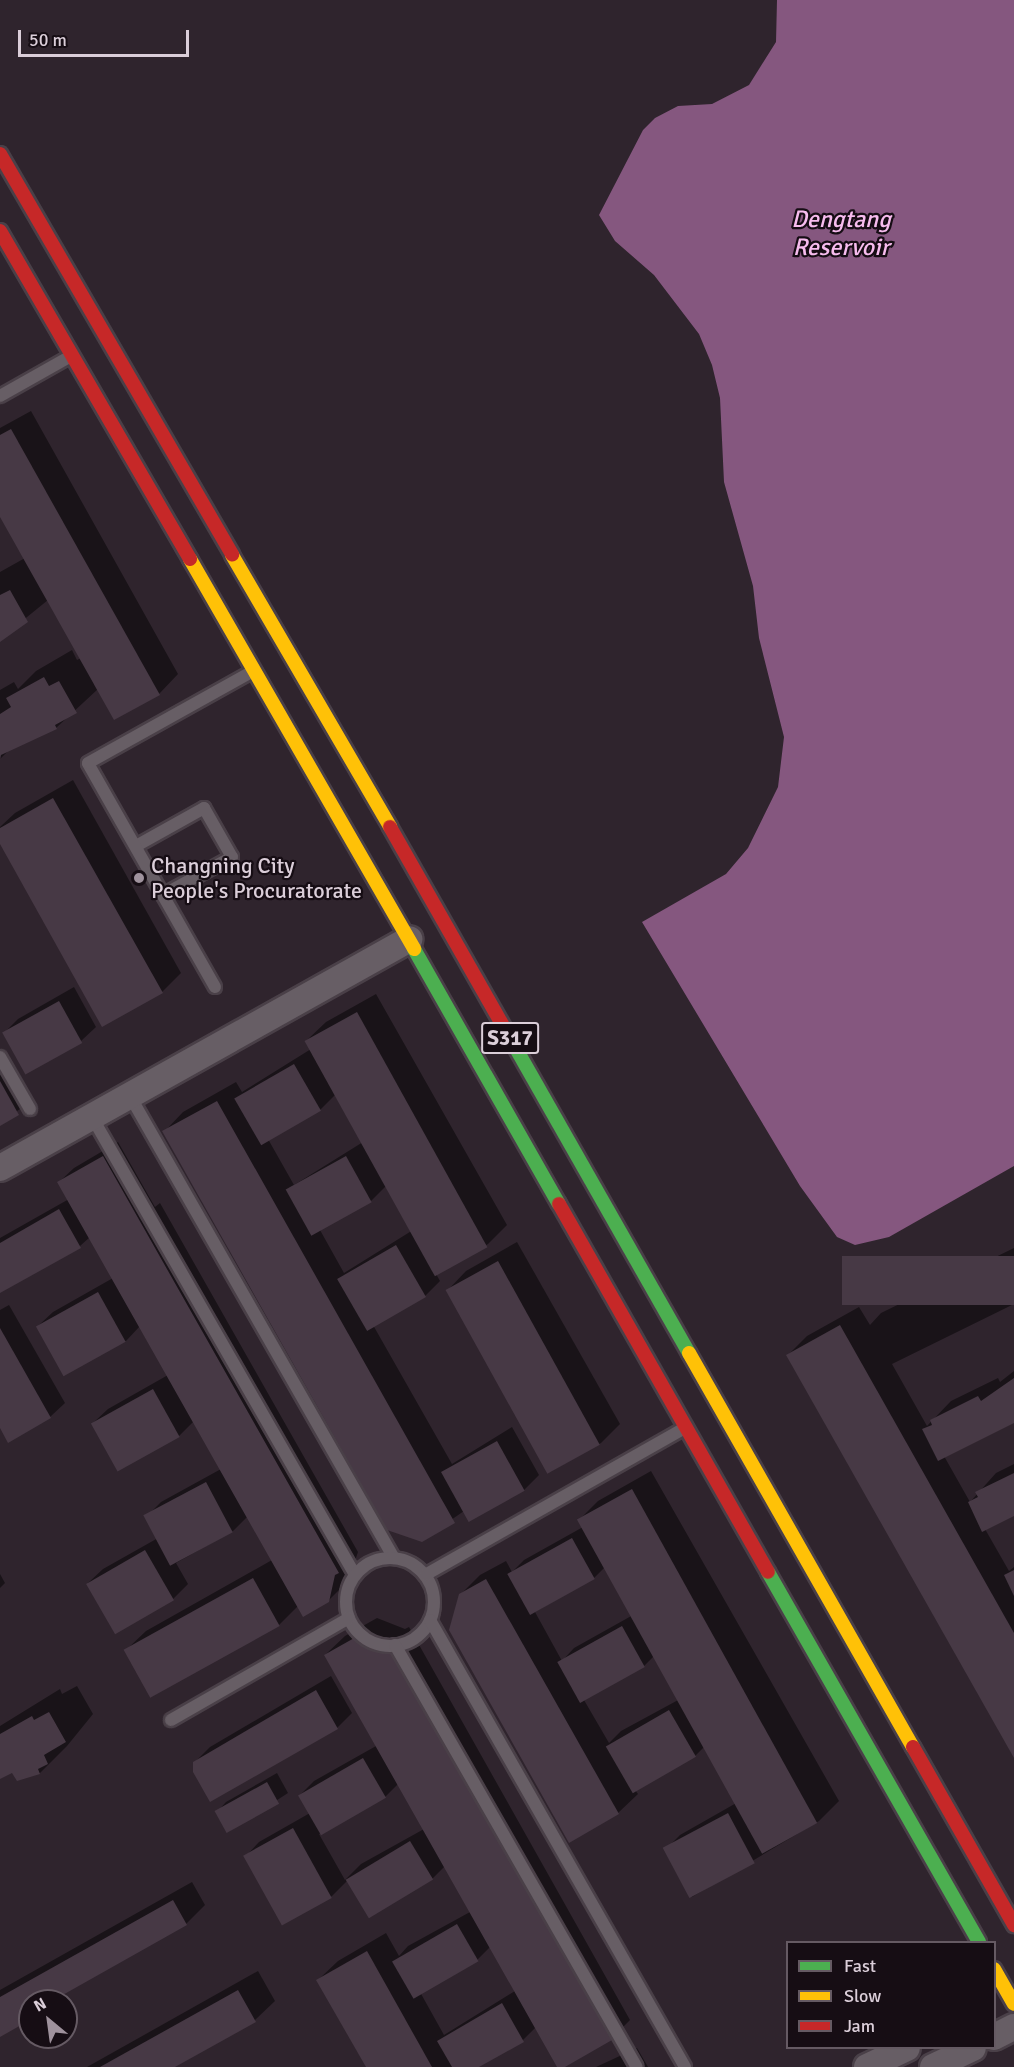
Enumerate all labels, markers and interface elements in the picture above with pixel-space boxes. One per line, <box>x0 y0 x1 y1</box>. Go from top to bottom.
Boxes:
scale bar <box>21 18 192 56</box>
text: 50 m <box>29 29 67 51</box>
water label: Dengtang Reservoir <box>791 206 891 262</box>
place label: Changning City People's Procuratorate <box>151 852 362 903</box>
marker: Changning City People's Procuratorate <box>132 871 146 885</box>
road number: S317 <box>480 1020 540 1056</box>
legend <box>786 1941 996 2049</box>
text: Fast <box>844 1955 876 1977</box>
text: Slow <box>844 1985 881 2007</box>
north arrow <box>18 1989 78 2049</box>
text: N <box>31 1994 50 2016</box>
text: Jam <box>844 2015 875 2037</box>

